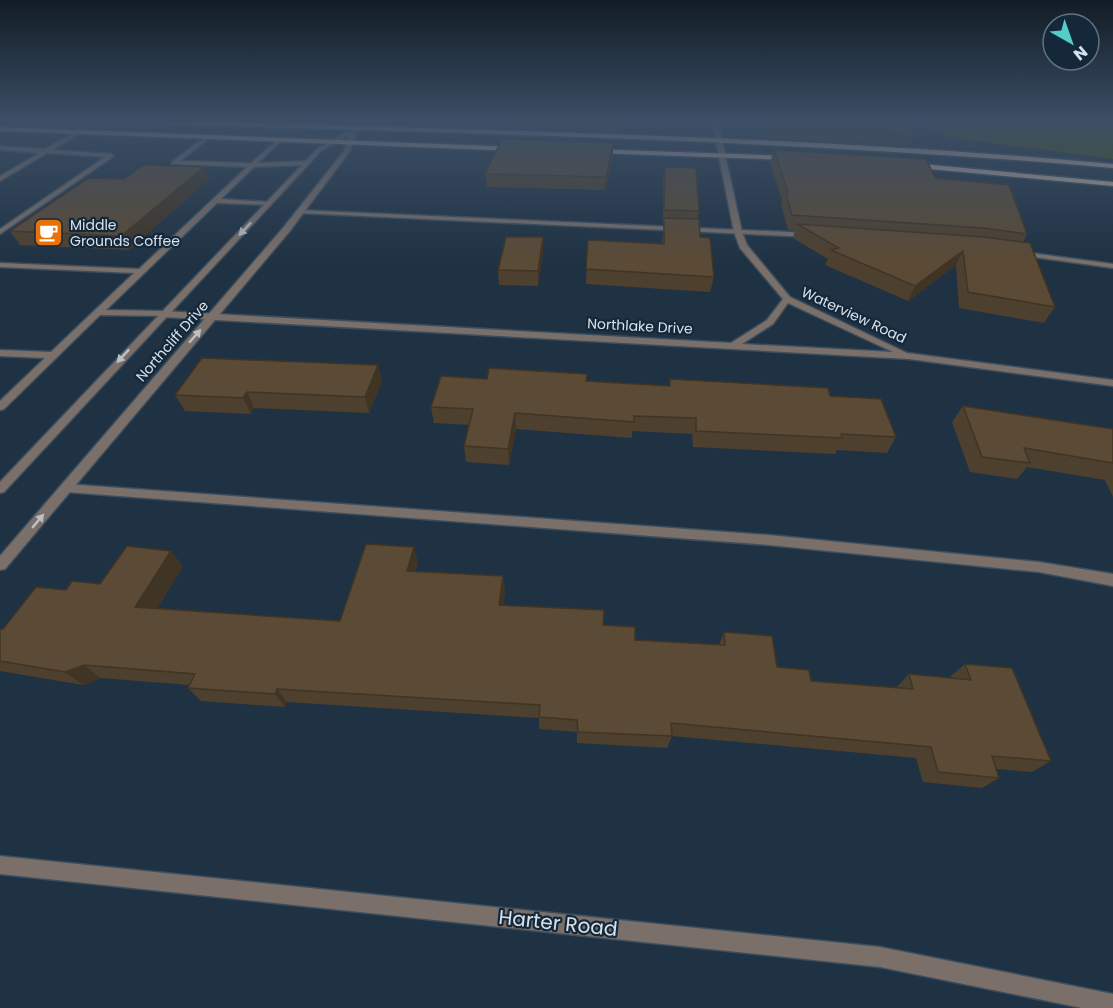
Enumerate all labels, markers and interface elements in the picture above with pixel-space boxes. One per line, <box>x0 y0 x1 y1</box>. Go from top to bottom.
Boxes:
north arrow <box>1041 12 1101 72</box>
text: N <box>1068 40 1092 66</box>
place label: Middle Grounds Coffee <box>70 215 180 251</box>
cafe icon: Middle Grounds Coffee <box>33 217 65 249</box>
one-way arrow <box>238 222 252 237</box>
street label: Waterview Road <box>798 282 910 348</box>
street label: Northcliff Drive <box>131 296 213 386</box>
street label: Northlake Drive <box>587 313 694 339</box>
one-way arrow <box>188 329 201 344</box>
one-way arrow <box>116 349 130 364</box>
one-way arrow <box>31 514 44 529</box>
street label: Harter Road <box>497 903 619 943</box>

